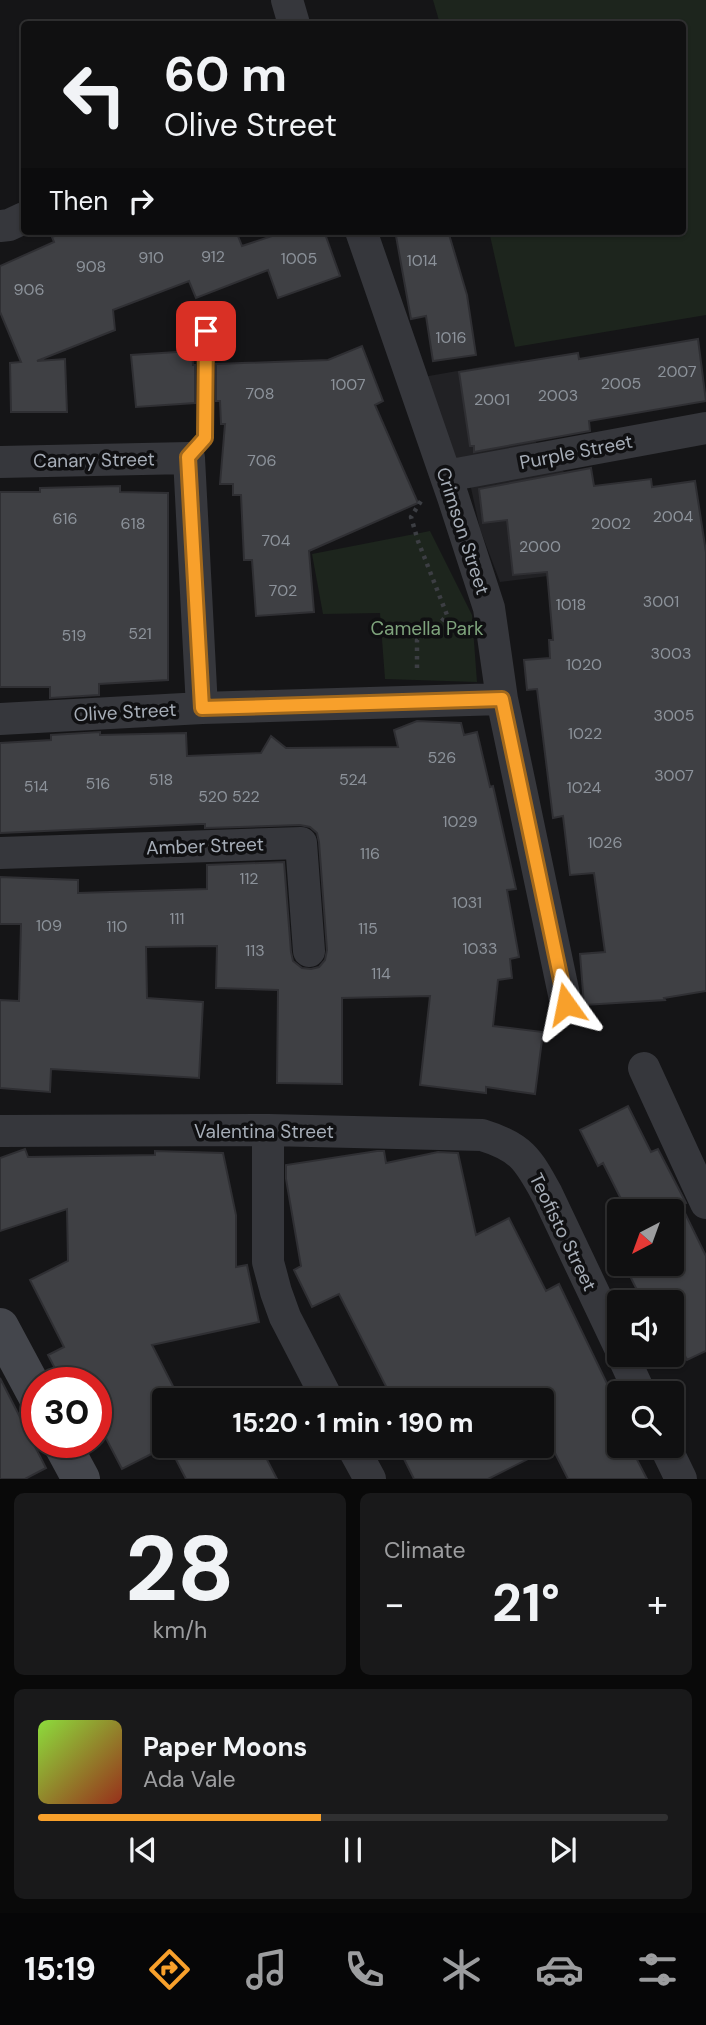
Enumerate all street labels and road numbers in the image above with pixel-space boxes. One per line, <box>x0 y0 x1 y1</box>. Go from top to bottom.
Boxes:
street label: Purple Street <box>517 429 635 475</box>
street label: Canary Street <box>33 446 155 474</box>
street label: Crimson Street <box>431 464 495 598</box>
street label: Olive Street <box>73 697 177 727</box>
street label: Amber Street <box>146 831 264 861</box>
street label: Valentina Street <box>194 1119 334 1144</box>
street label: Teofisto Street <box>524 1169 602 1295</box>

